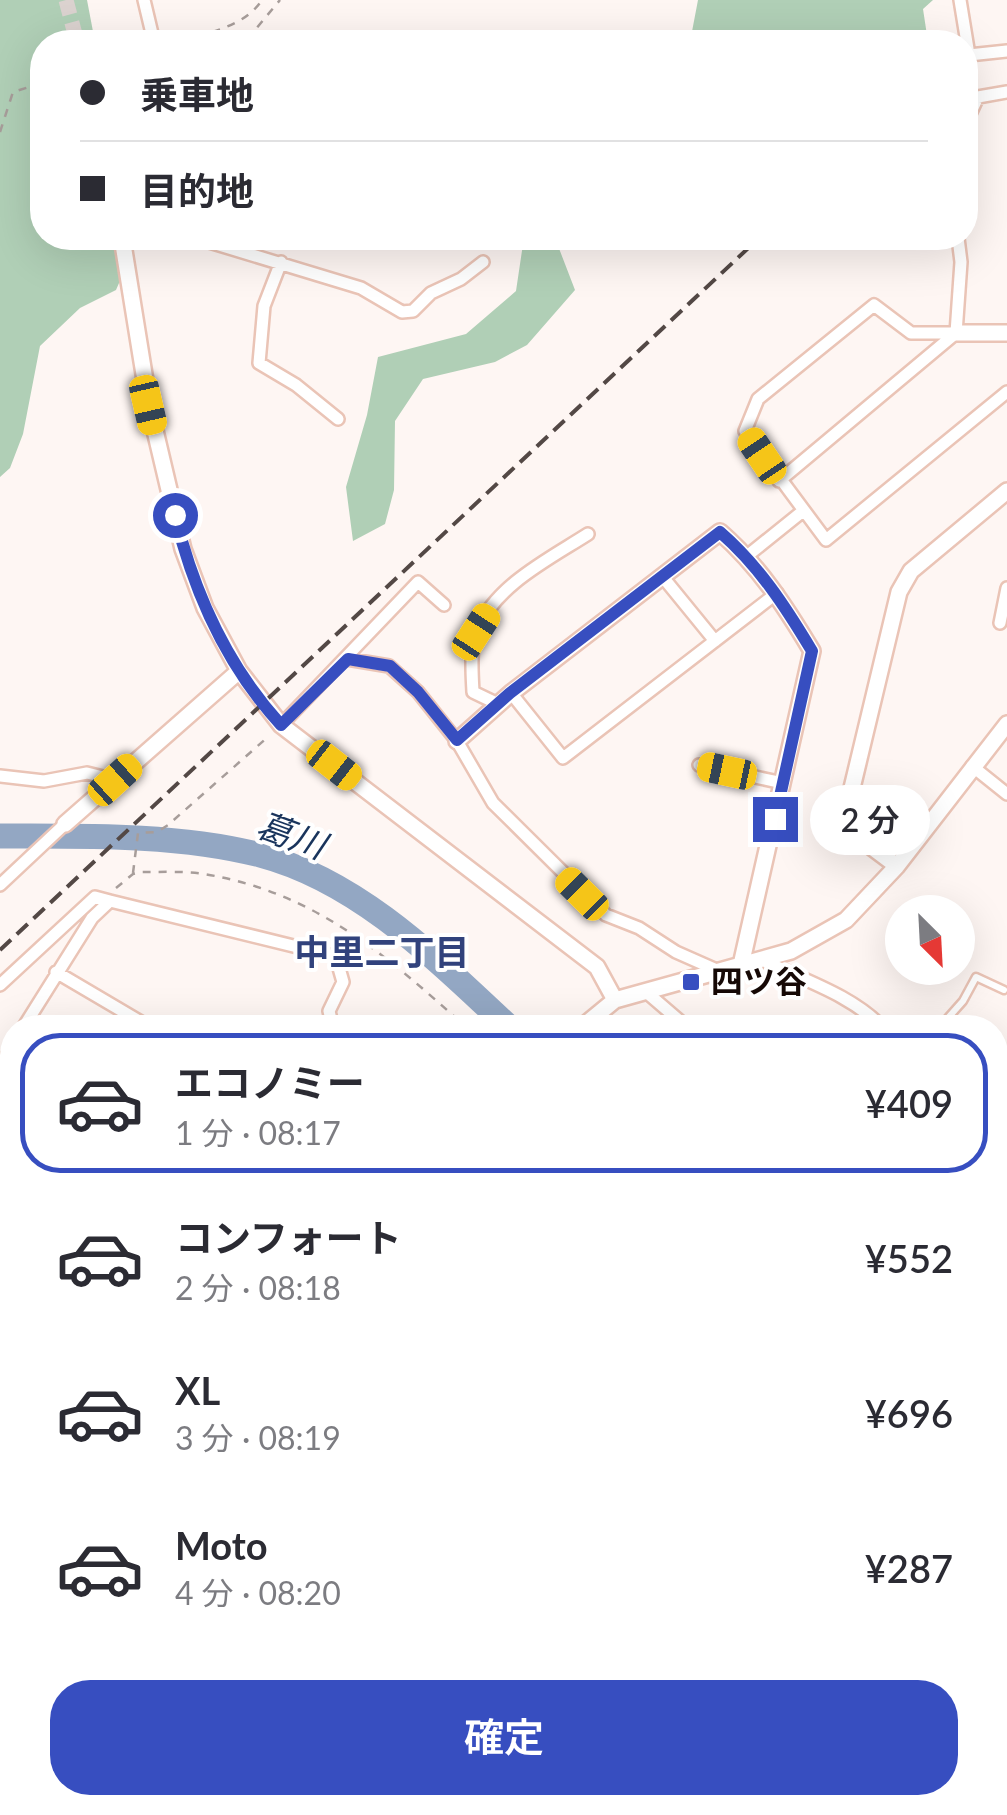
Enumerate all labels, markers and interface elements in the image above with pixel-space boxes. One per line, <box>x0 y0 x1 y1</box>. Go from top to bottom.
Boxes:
text: 乗車地 <box>140 71 254 117</box>
text: 目的地 <box>140 167 254 213</box>
car <box>127 372 169 438</box>
car <box>733 423 791 489</box>
route start <box>153 493 198 538</box>
car <box>447 599 505 665</box>
car <box>301 735 367 795</box>
car <box>83 749 147 811</box>
car <box>695 750 759 792</box>
callout: 2 分 <box>810 784 930 854</box>
route end <box>753 797 798 842</box>
text: 2 分 <box>841 800 899 839</box>
water label: 葛川 <box>252 802 336 867</box>
car <box>550 862 614 926</box>
north arrow <box>885 895 975 985</box>
map controls <box>885 895 975 985</box>
district label: 中里二丁目 <box>294 930 470 972</box>
place label: 四ツ谷 <box>711 961 807 1000</box>
marker: 四ツ谷 <box>680 971 702 993</box>
icon: car <box>55 1058 145 1148</box>
text: エコノミー <box>175 1059 365 1105</box>
text: ¥409 <box>865 1080 953 1126</box>
text: 1 分 · 08:17 <box>175 1113 341 1152</box>
icon: car <box>55 1213 145 1303</box>
text: コンフォート <box>175 1214 402 1260</box>
text: ¥552 <box>865 1235 953 1281</box>
text: 2 分 · 08:18 <box>175 1268 341 1307</box>
text: XL <box>175 1367 220 1413</box>
icon: car <box>55 1368 145 1458</box>
text: ¥696 <box>865 1390 953 1436</box>
text: 3 分 · 08:19 <box>175 1418 341 1457</box>
text: Moto <box>175 1522 268 1568</box>
icon: car <box>55 1523 145 1613</box>
text: ¥287 <box>865 1545 953 1591</box>
text: 4 分 · 08:20 <box>175 1573 341 1612</box>
button: 確定 <box>50 1680 958 1795</box>

